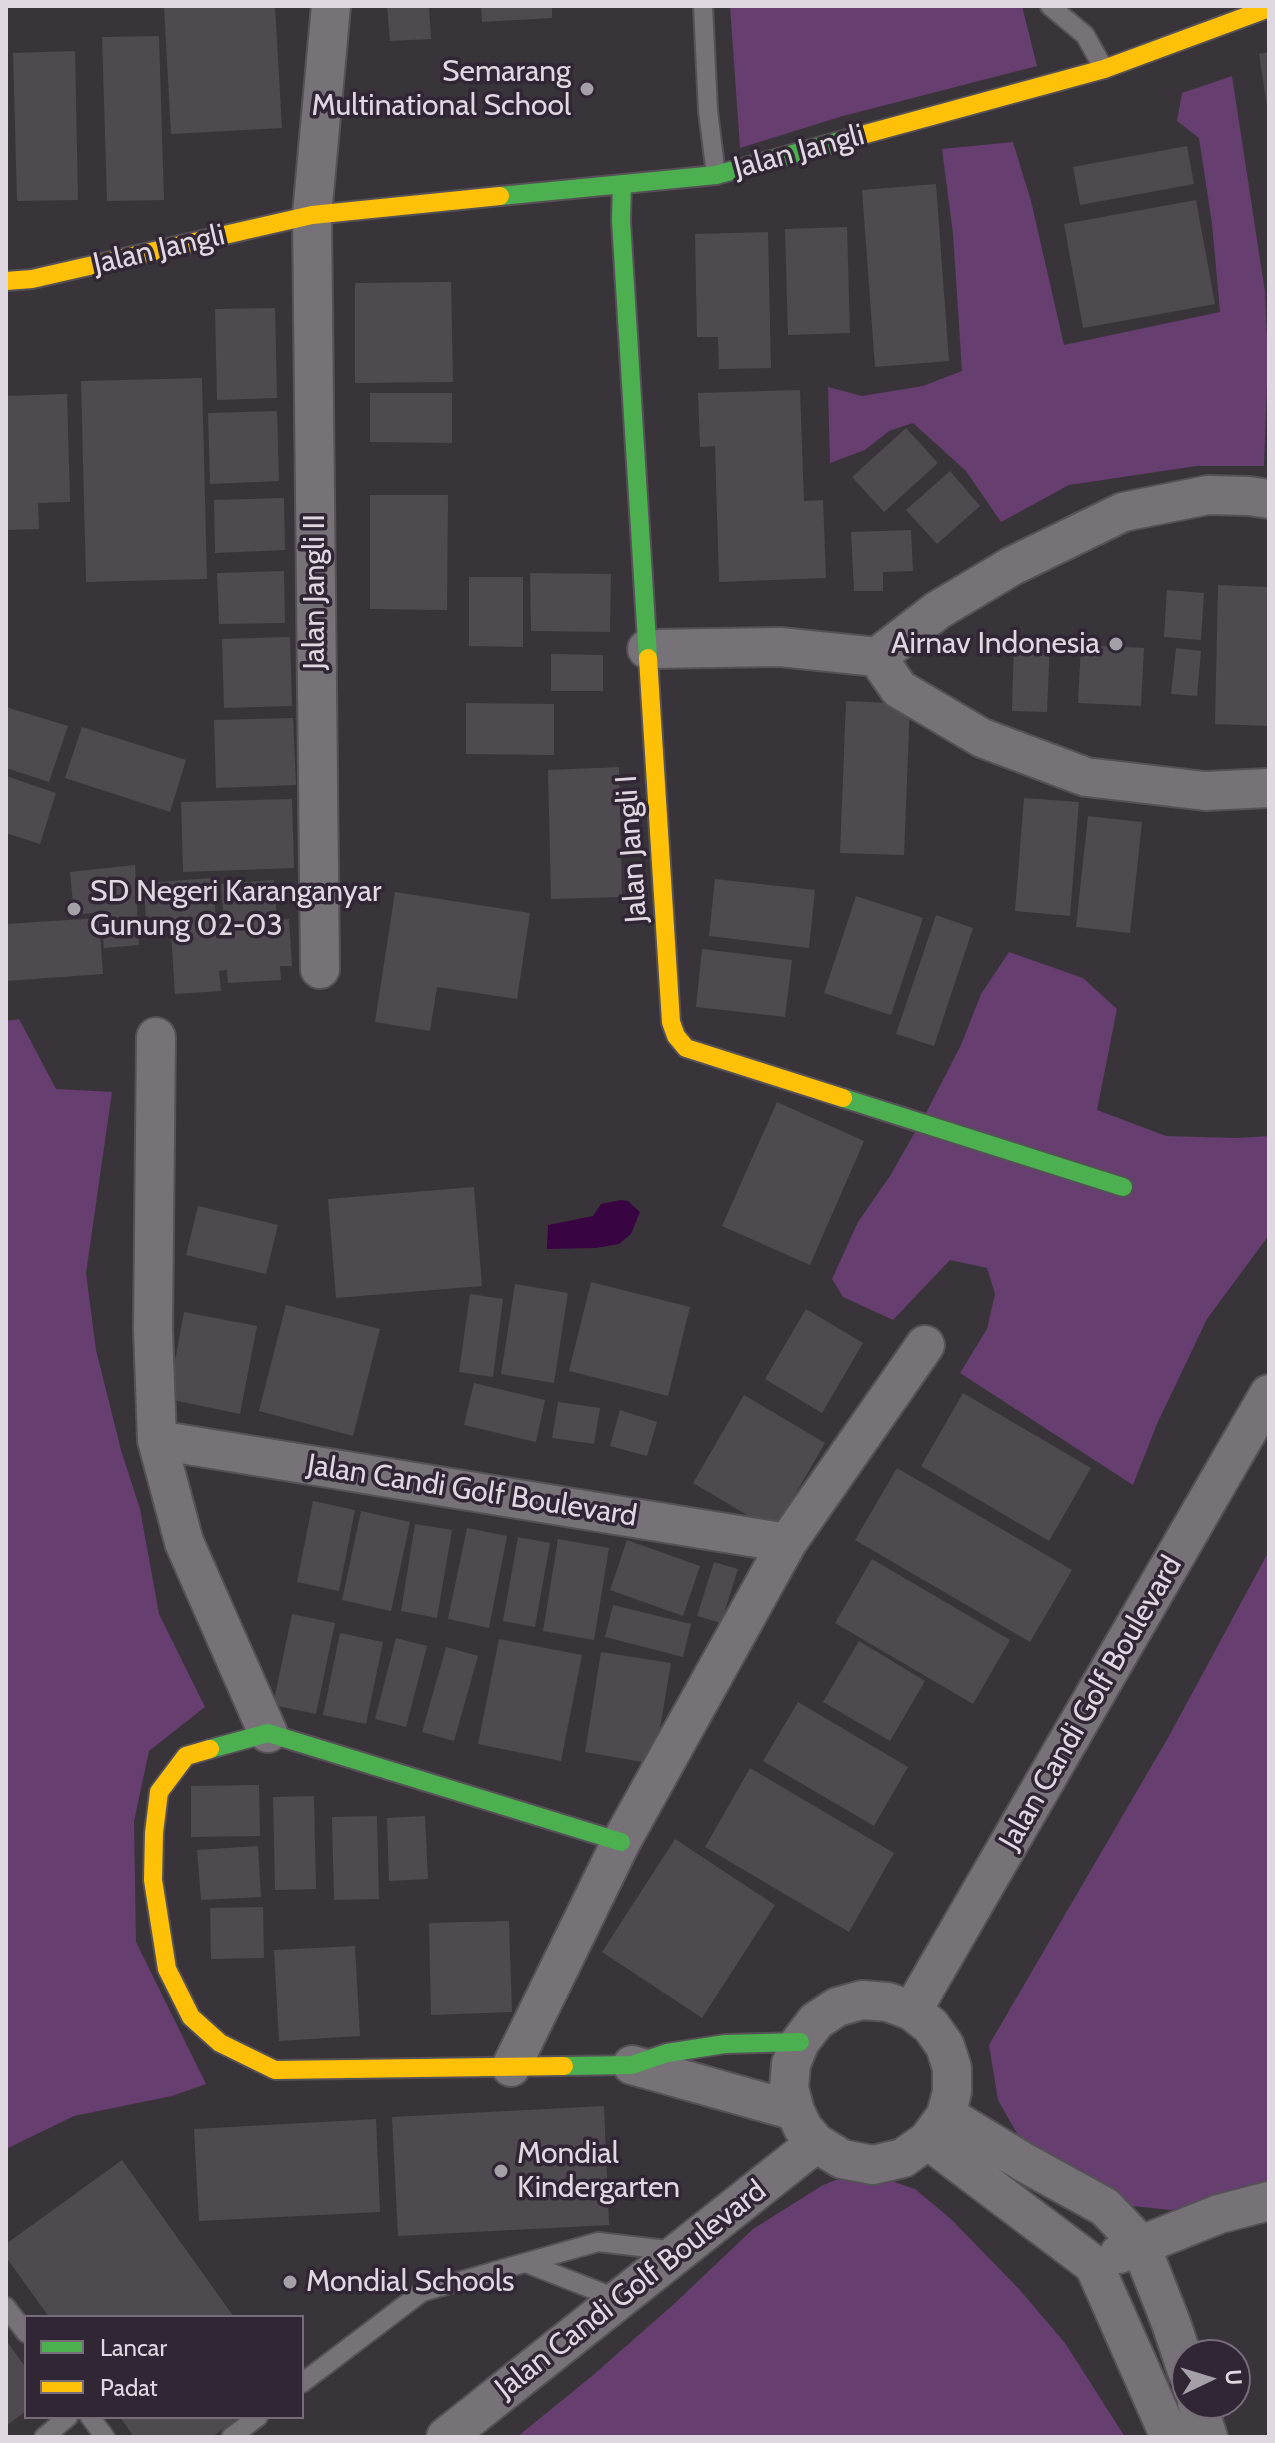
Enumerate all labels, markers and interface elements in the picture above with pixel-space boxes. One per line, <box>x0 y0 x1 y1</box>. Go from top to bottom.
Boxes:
place label: Semarang Multinational School <box>312 54 571 124</box>
marker: Semarang Multinational School <box>578 80 596 98</box>
street label: Jalan Jangli <box>730 117 868 187</box>
street label: Jalan Jangli <box>90 217 228 283</box>
street label: Jalan Jangli II <box>297 514 333 670</box>
place label: Airnav Indonesia <box>891 626 1100 662</box>
marker: Airnav Indonesia <box>1107 635 1125 653</box>
street label: Jalan Jangli I <box>609 774 655 924</box>
place label: SD Negeri Karanganyar Gunung 02-03 <box>90 874 381 944</box>
marker: SD Negeri Karanganyar Gunung 02-03 <box>65 900 83 918</box>
street label: Jalan Candi Golf Boulevard <box>305 1447 639 1535</box>
street label: Jalan Candi Golf Boulevard <box>992 1550 1190 1856</box>
place label: Mondial Kindergarten <box>517 2136 680 2206</box>
marker: Mondial Kindergarten <box>492 2162 510 2180</box>
street label: Jalan Candi Golf Boulevard <box>489 2173 773 2407</box>
place label: Mondial Schools <box>306 2264 514 2300</box>
marker: Mondial Schools <box>281 2273 299 2291</box>
legend <box>24 2315 304 2419</box>
text: Lancar <box>100 2333 167 2362</box>
north arrow <box>1171 2339 1251 2419</box>
text: U <box>1219 2369 1247 2386</box>
text: Padat <box>100 2373 158 2402</box>

